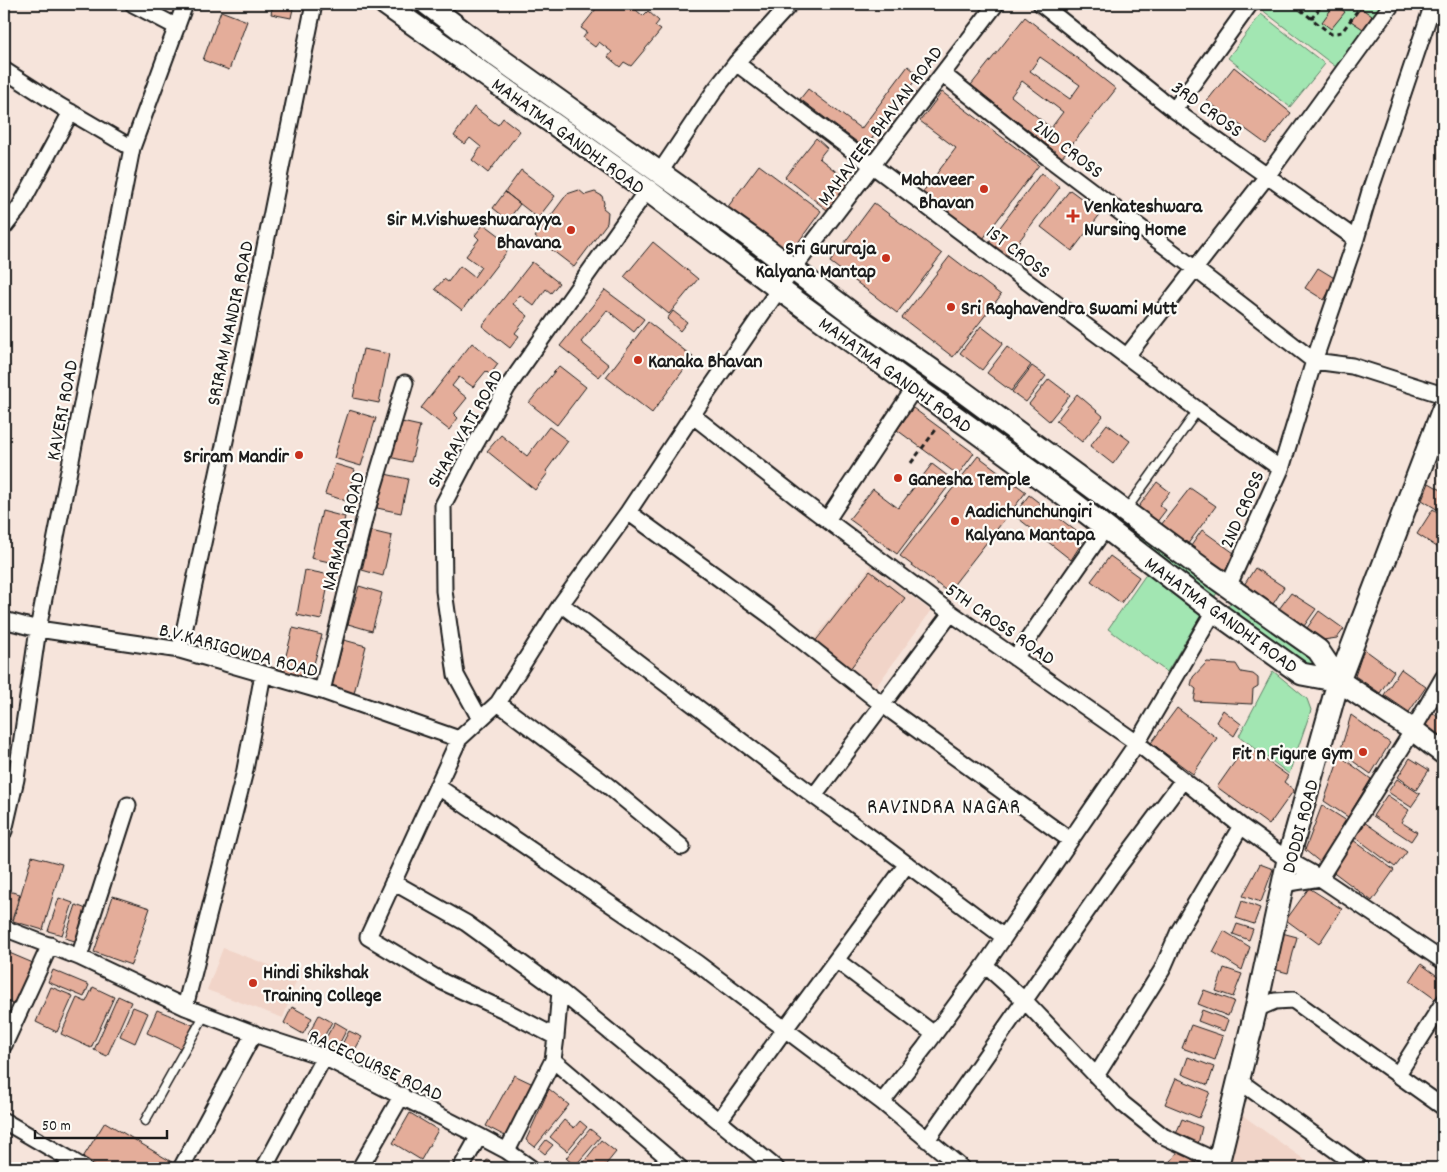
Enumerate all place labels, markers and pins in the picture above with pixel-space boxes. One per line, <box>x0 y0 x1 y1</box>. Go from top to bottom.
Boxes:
place label: Mahaveer Bhavan <box>901 167 975 218</box>
marker: Mahaveer Bhavan <box>978 183 990 195</box>
place label: Venkateshwara Nursing Home <box>1084 194 1203 245</box>
place label: Sir M.Vishweshwarayya Bhavana <box>387 207 562 258</box>
marker: Venkateshwara Nursing Home <box>1066 209 1080 223</box>
marker: Sir M.Vishweshwarayya Bhavana <box>565 224 577 236</box>
place label: Sri Gururaja Kalyana Mantap <box>756 236 877 287</box>
marker: Sri Gururaja Kalyana Mantap <box>880 252 892 264</box>
place label: Sri Raghavendra Swami Mutt <box>961 296 1178 324</box>
marker: Sri Raghavendra Swami Mutt <box>945 301 957 313</box>
place label: Kanaka Bhavan <box>648 349 762 377</box>
marker: Kanaka Bhavan <box>632 354 644 366</box>
place label: Sriram Mandir <box>183 444 290 472</box>
marker: Sriram Mandir <box>293 449 305 461</box>
place label: Ganesha Temple <box>908 467 1031 495</box>
marker: Ganesha Temple <box>892 472 904 484</box>
place label: Aadichunchungiri Kalyana Mantapa <box>965 499 1095 550</box>
marker: Aadichunchungiri Kalyana Mantapa <box>949 515 961 527</box>
place label: Fit n Figure Gym <box>1232 741 1353 769</box>
marker: Fit n Figure Gym <box>1357 746 1369 758</box>
place label: Hindi Shikshak Training College <box>263 960 382 1011</box>
marker: Hindi Shikshak Training College <box>247 977 259 989</box>

